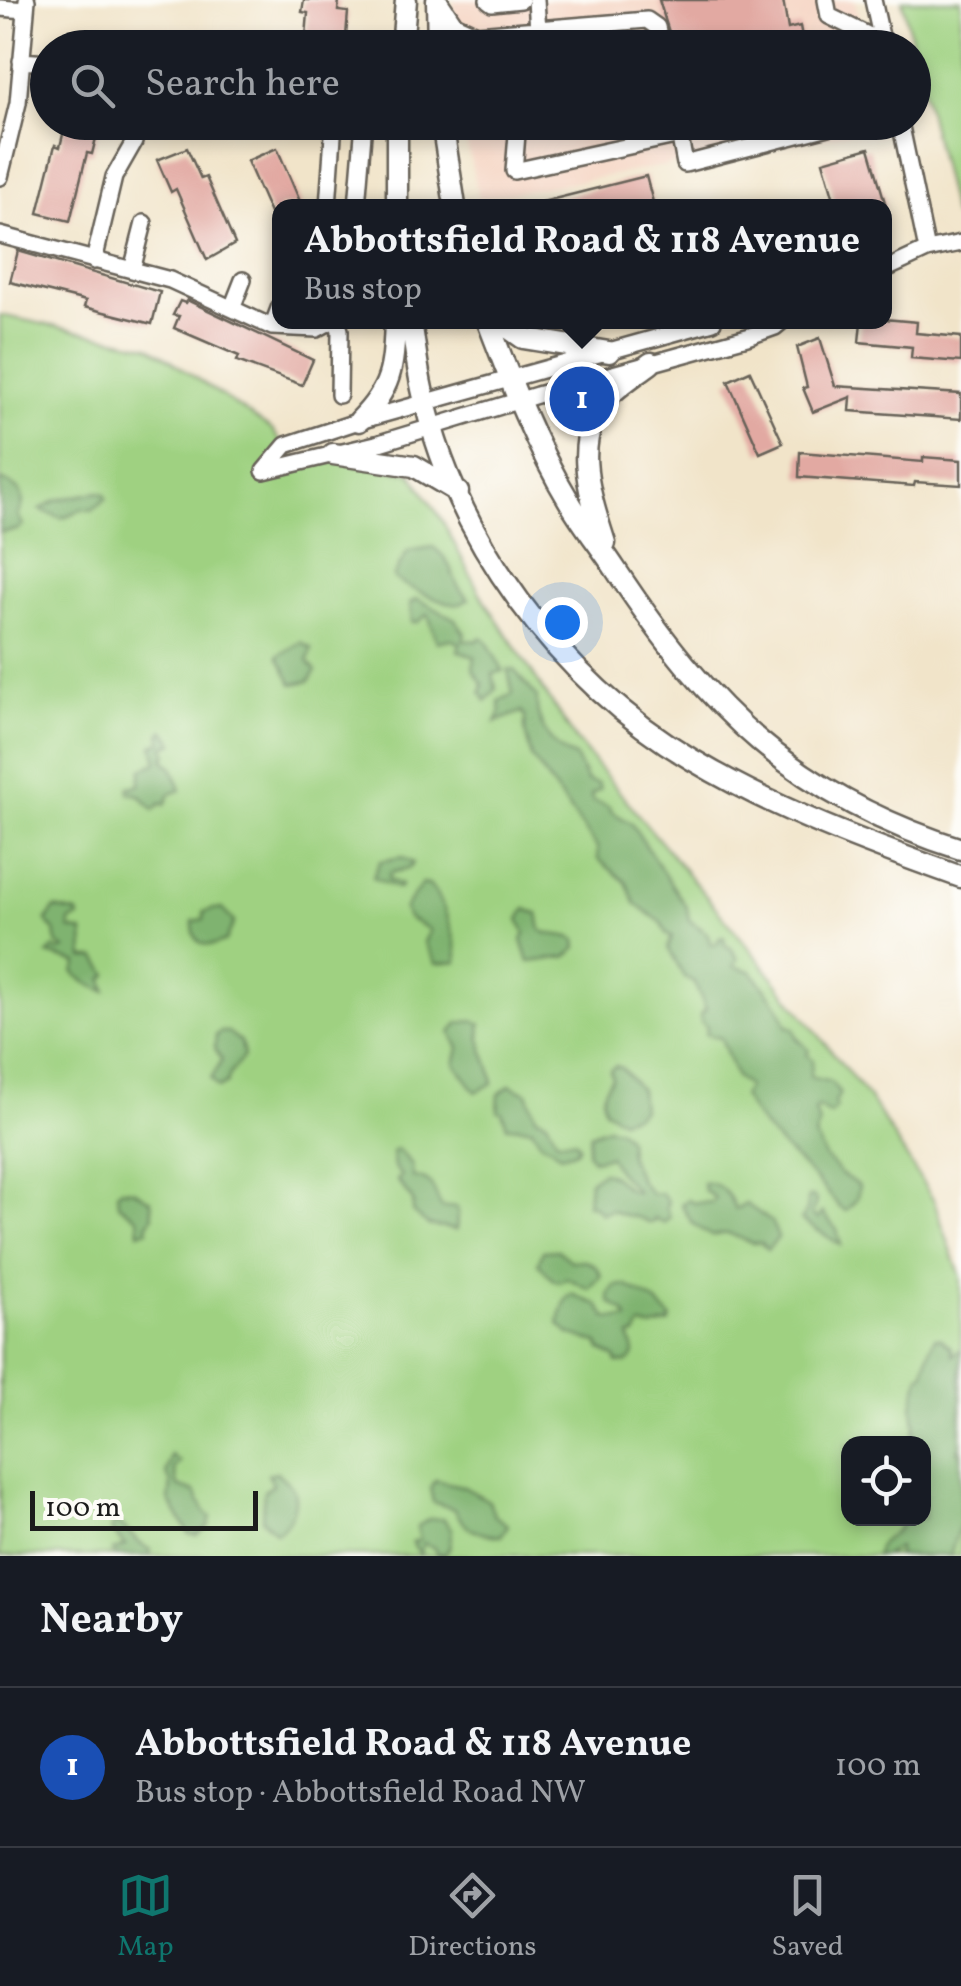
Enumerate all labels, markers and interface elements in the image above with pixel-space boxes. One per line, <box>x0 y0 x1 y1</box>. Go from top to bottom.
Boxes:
search box <box>30 30 931 140</box>
icon: search <box>65 58 120 113</box>
text: Search here <box>145 59 340 112</box>
popup <box>272 199 892 329</box>
text: Abbottsfield Road & 118 Avenue <box>304 216 860 269</box>
text: Bus stop <box>304 269 422 313</box>
pin: 1 <box>550 362 614 436</box>
your location <box>537 597 588 648</box>
map controls <box>841 1436 931 1526</box>
button: locate <box>841 1436 931 1526</box>
scale bar <box>30 1486 258 1530</box>
text: 100 m <box>45 1489 120 1528</box>
text: Nearby <box>40 1592 183 1651</box>
text: Abbottsfield Road & 118 Avenue <box>135 1719 691 1772</box>
text: 1 <box>66 1745 79 1789</box>
text: 100 m <box>835 1745 921 1789</box>
text: Bus stop · Abbottsfield Road NW <box>135 1772 586 1816</box>
tab: Map <box>117 1868 173 1967</box>
tab: Directions <box>408 1868 537 1967</box>
tab: Saved <box>771 1868 844 1967</box>

